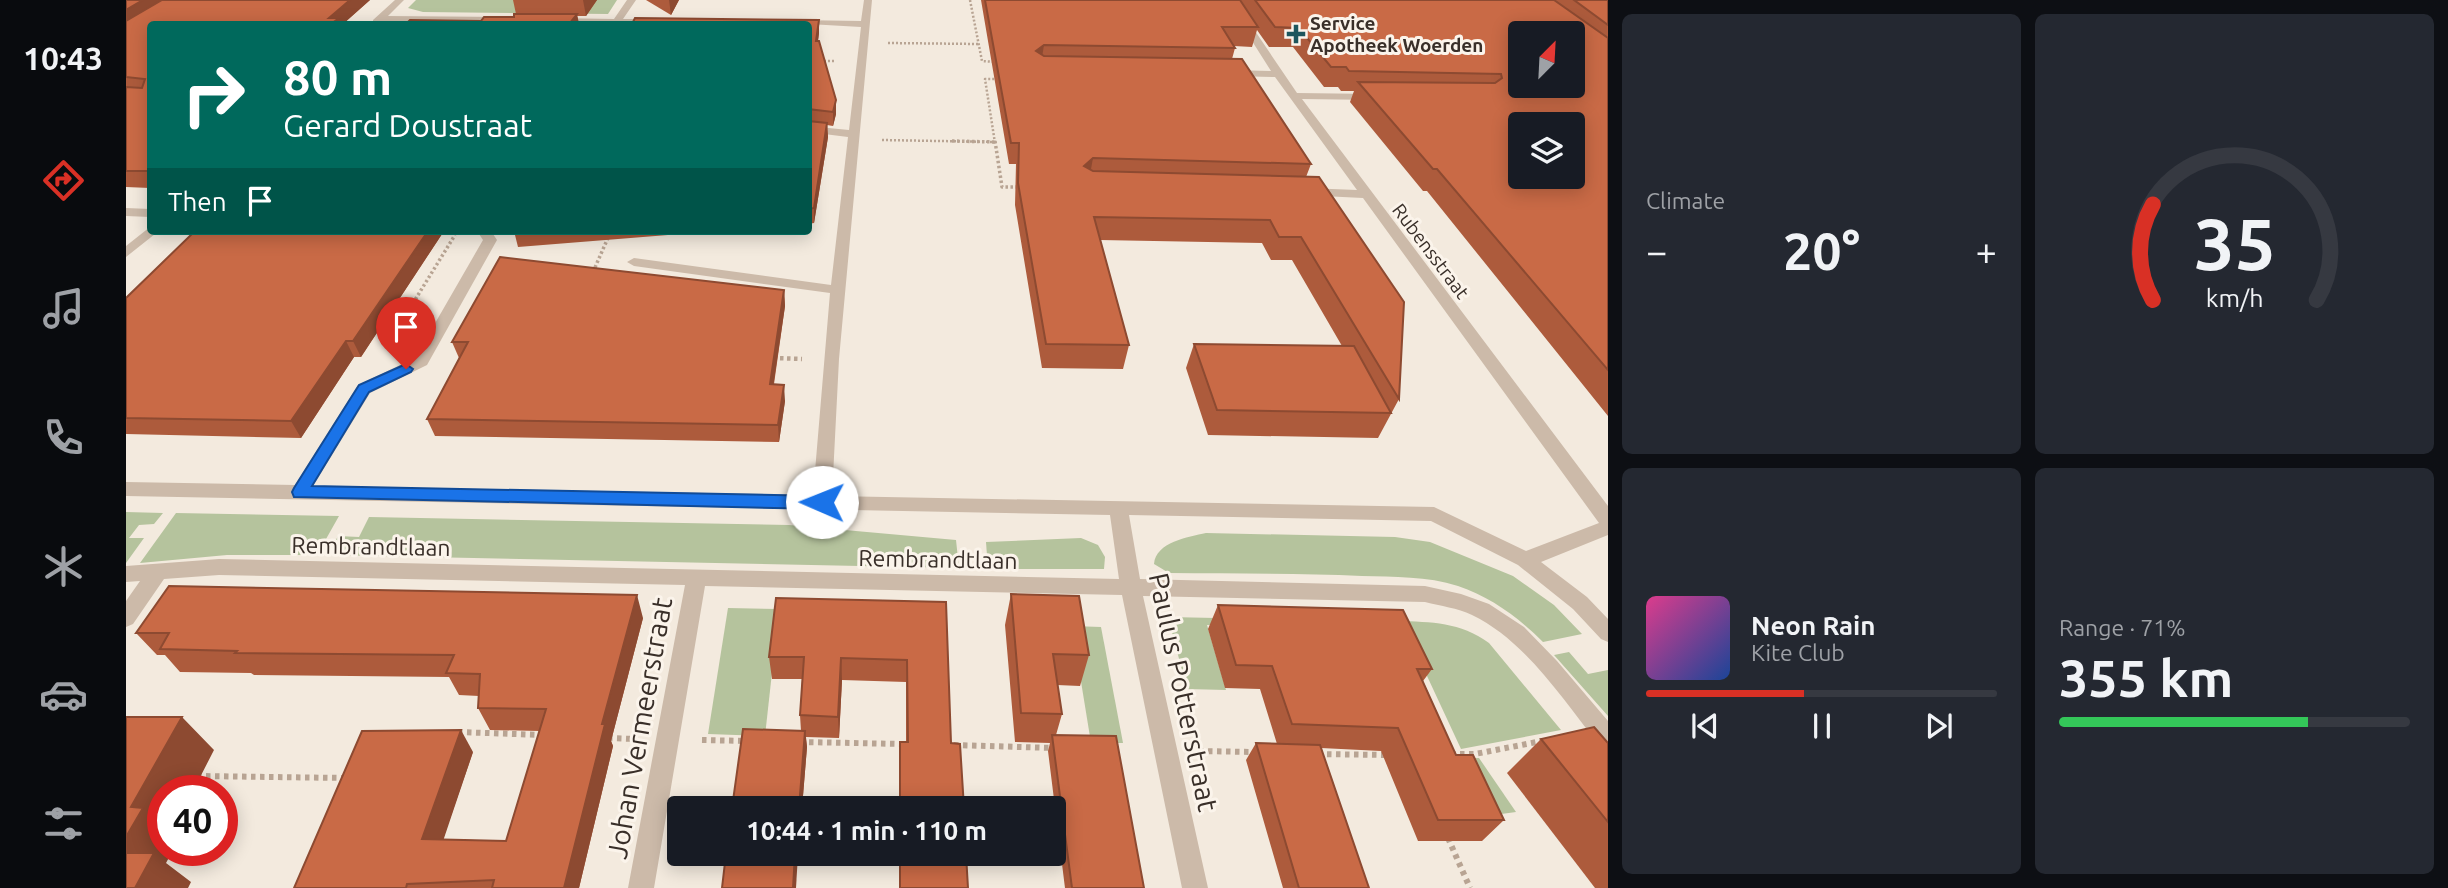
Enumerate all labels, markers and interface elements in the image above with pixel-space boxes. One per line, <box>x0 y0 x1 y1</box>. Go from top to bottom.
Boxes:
place label: Service Apotheek Woerden <box>1310 12 1483 56</box>
north arrow <box>1508 21 1586 98</box>
map controls <box>1508 21 1585 189</box>
marker: Service Apotheek Woerden <box>1288 26 1304 42</box>
text: 10:43 <box>23 40 103 76</box>
icon: right <box>168 49 259 140</box>
text: 80 m <box>283 49 392 104</box>
text: Gerard Doustraat <box>283 107 532 143</box>
button: layers <box>1508 112 1585 189</box>
icon: directions <box>39 156 88 205</box>
icon: arrive <box>241 182 279 220</box>
text: Then <box>168 187 227 216</box>
text: Climate <box>1646 188 1725 213</box>
street label: Rubensstraat <box>1388 199 1474 303</box>
text: 35 <box>2193 202 2276 284</box>
text: 20° <box>1783 222 1860 280</box>
text: − <box>1646 230 1667 272</box>
text: + <box>1976 230 1997 272</box>
icon: music <box>39 284 88 333</box>
text: km/h <box>2206 284 2263 312</box>
pin <box>376 297 436 369</box>
icon: arrive <box>387 308 425 346</box>
icon: phone <box>39 413 88 462</box>
position arrow <box>785 465 859 539</box>
street label: Rembrandtlaan <box>291 532 451 560</box>
icon: climate <box>39 542 88 591</box>
street label: Rembrandtlaan <box>858 545 1018 573</box>
street label: Paulus Potterstraat <box>1144 570 1224 814</box>
street label: Johan Vermeerstraat <box>601 595 677 861</box>
text: Neon Rain <box>1751 611 1876 640</box>
text: Range · 71% <box>2059 615 2186 640</box>
text: Kite Club <box>1751 640 1845 665</box>
text: 355 km <box>2059 649 2233 707</box>
icon: car <box>39 670 88 719</box>
icon: previous <box>1686 707 1724 745</box>
icon: pause <box>1803 707 1841 745</box>
icon: next <box>1920 707 1958 745</box>
speed limit sign: 40 <box>147 775 238 866</box>
icon: filters <box>39 799 88 848</box>
text: 10:44 · 1 min · 110 m <box>746 816 987 845</box>

